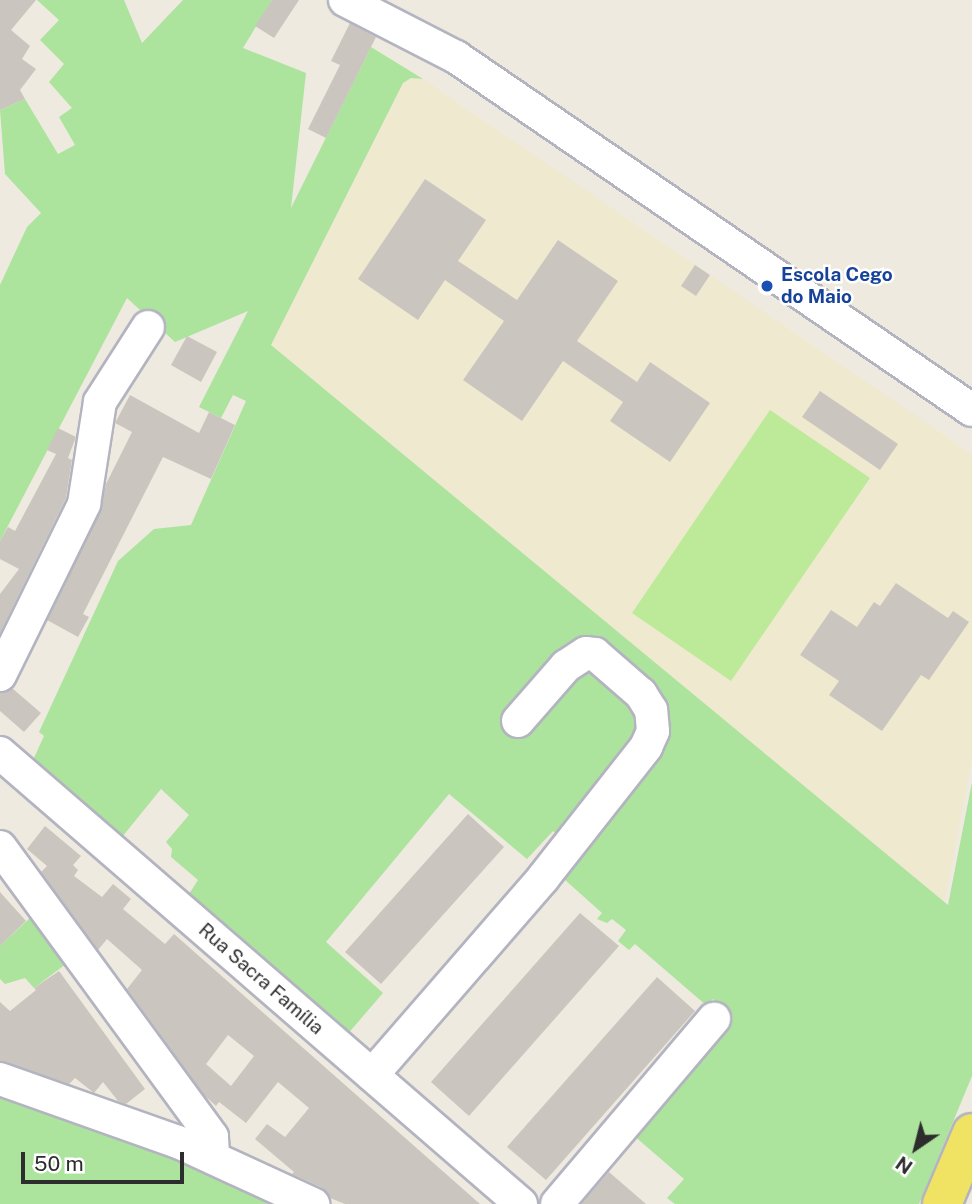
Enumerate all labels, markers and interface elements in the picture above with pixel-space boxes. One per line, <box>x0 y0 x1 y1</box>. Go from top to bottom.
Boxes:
place label: Escola Cego do Maio <box>781 264 893 308</box>
marker: Escola Cego do Maio <box>759 278 775 294</box>
street label: Rua Sacra Família <box>194 919 328 1039</box>
north arrow <box>881 1113 951 1183</box>
scale bar <box>24 1138 187 1182</box>
text: 50 m <box>34 1151 84 1176</box>
text: N <box>892 1152 916 1178</box>

